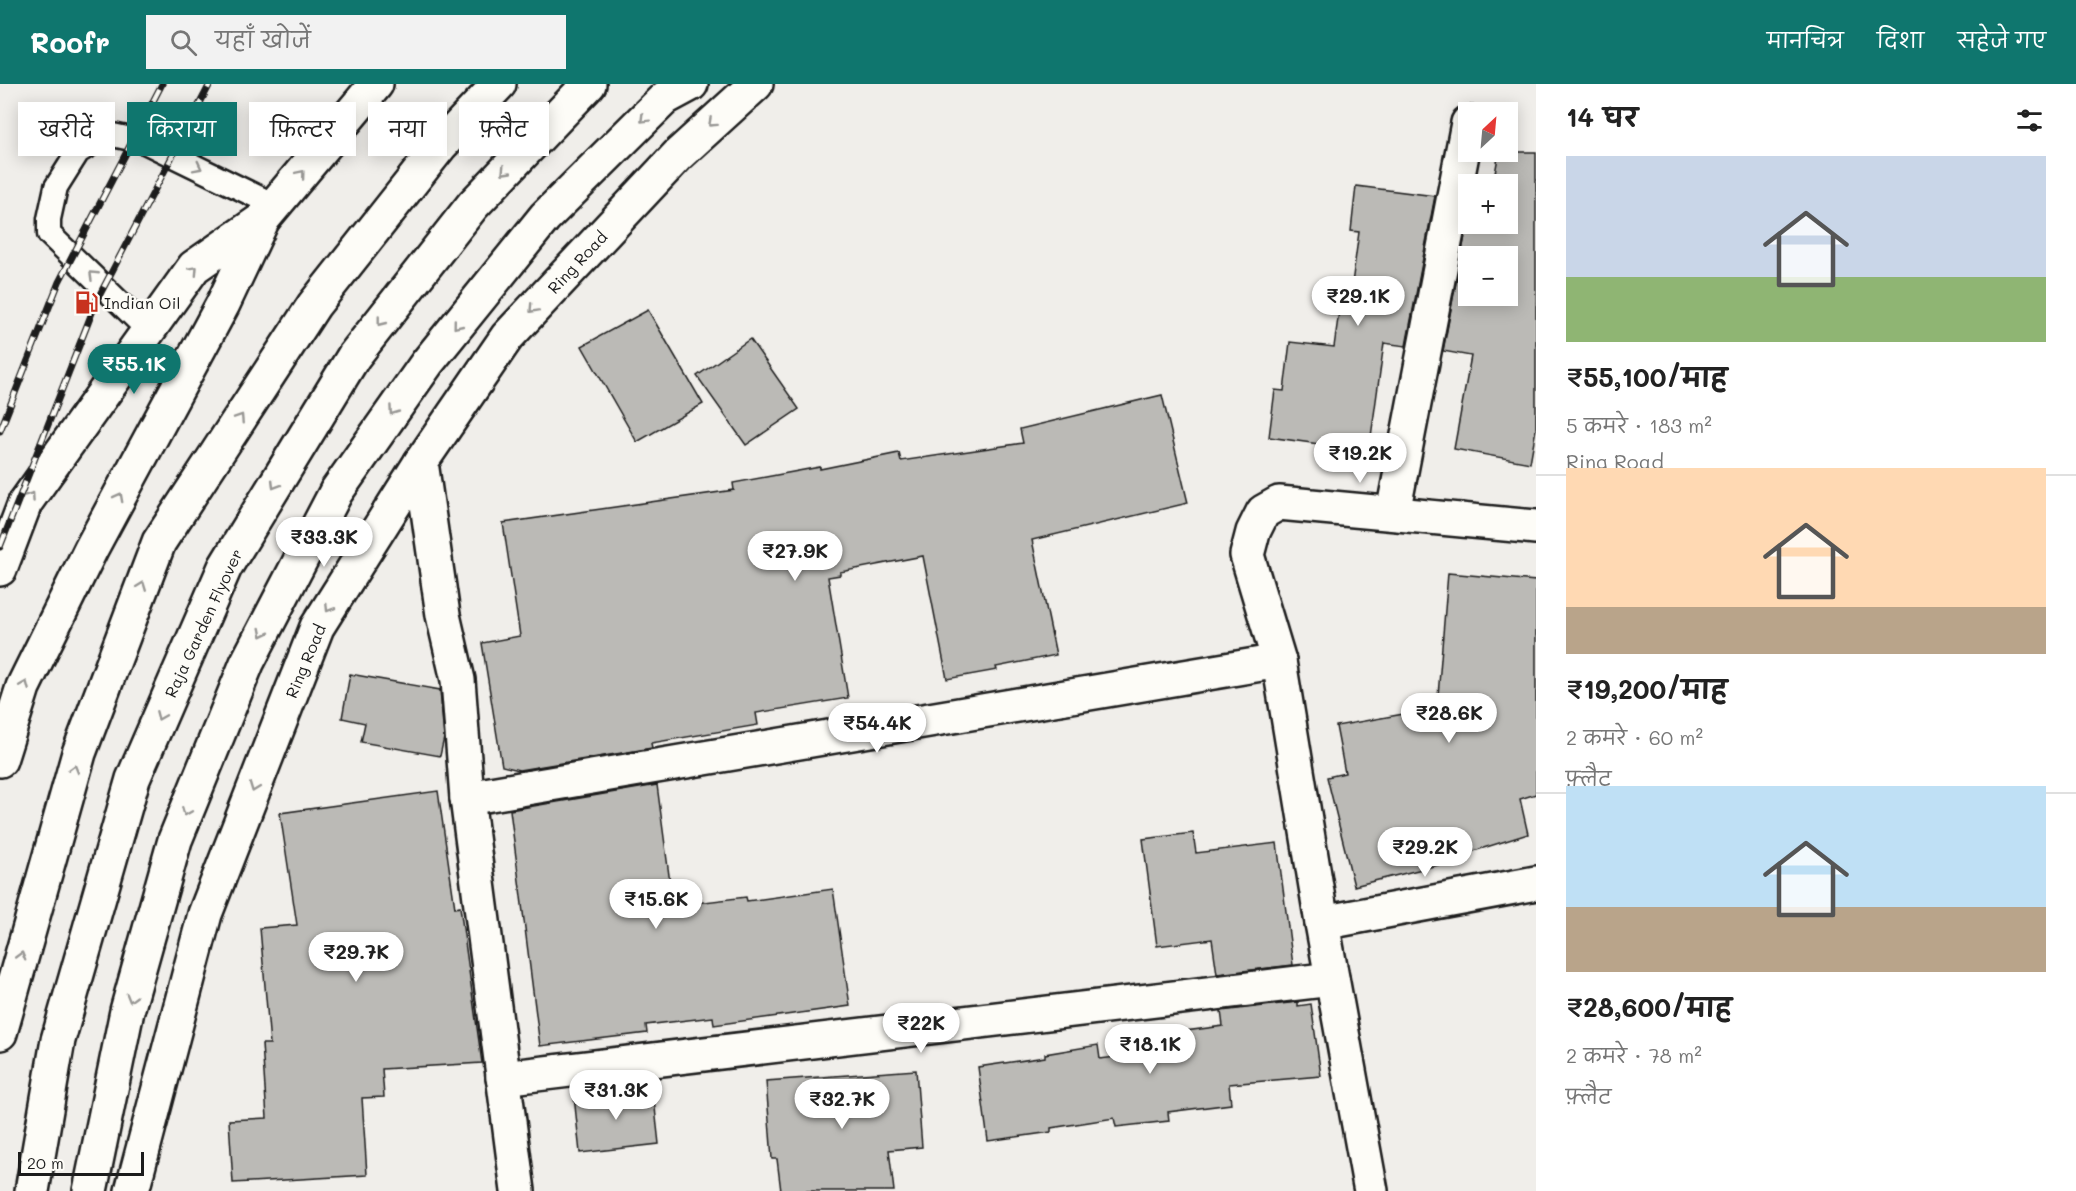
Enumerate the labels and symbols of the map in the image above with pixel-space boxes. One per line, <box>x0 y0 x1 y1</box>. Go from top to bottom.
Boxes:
north arrow <box>1458 102 1518 162</box>
one-way arrow <box>641 111 652 122</box>
one-way arrow <box>709 116 720 127</box>
one-way arrow <box>191 160 202 171</box>
one-way arrow <box>501 164 512 175</box>
one-way arrow <box>293 170 304 181</box>
street label: Ring Road <box>543 226 611 298</box>
one-way arrow <box>187 266 198 276</box>
one-way arrow <box>89 271 100 282</box>
pin: ₹29.1K <box>1309 276 1407 327</box>
fuel station icon: Indian Oil <box>73 289 99 315</box>
place label: Indian Oil <box>104 292 180 313</box>
one-way arrow <box>529 302 540 312</box>
one-way arrow <box>377 315 388 326</box>
one-way arrow <box>454 318 465 329</box>
pin: ₹55.1K <box>85 344 183 395</box>
one-way arrow <box>389 404 400 415</box>
one-way arrow <box>233 414 245 424</box>
pin: ₹19.2K <box>1311 433 1409 484</box>
one-way arrow <box>270 479 282 489</box>
one-way arrow <box>24 491 35 502</box>
one-way arrow <box>112 493 123 504</box>
pin: ₹33.3K <box>275 517 373 568</box>
pin: ₹27.9K <box>746 531 844 582</box>
street label: Raja Garden Flyover <box>159 545 247 701</box>
one-way arrow <box>135 581 148 592</box>
one-way arrow <box>325 601 336 612</box>
street label: Ring Road <box>280 621 330 701</box>
one-way arrow <box>259 626 270 637</box>
one-way arrow <box>18 680 30 691</box>
pin: ₹28.6K <box>1400 693 1498 744</box>
pin: ₹54.4K <box>828 703 926 754</box>
one-way arrow <box>156 709 168 720</box>
one-way arrow <box>67 764 80 774</box>
one-way arrow <box>249 782 261 793</box>
one-way arrow <box>181 806 193 817</box>
pin: ₹29.2K <box>1376 827 1474 878</box>
pin: ₹15.6K <box>607 879 705 930</box>
pin: ₹29.7K <box>307 932 405 983</box>
one-way arrow <box>14 951 26 962</box>
one-way arrow <box>125 993 138 1003</box>
pin: ₹22K <box>885 1003 957 1054</box>
pin: ₹18.1K <box>1101 1024 1199 1075</box>
pin: ₹31.3K <box>567 1070 665 1121</box>
pin: ₹32.7K <box>793 1079 891 1130</box>
scale bar <box>18 1149 144 1176</box>

